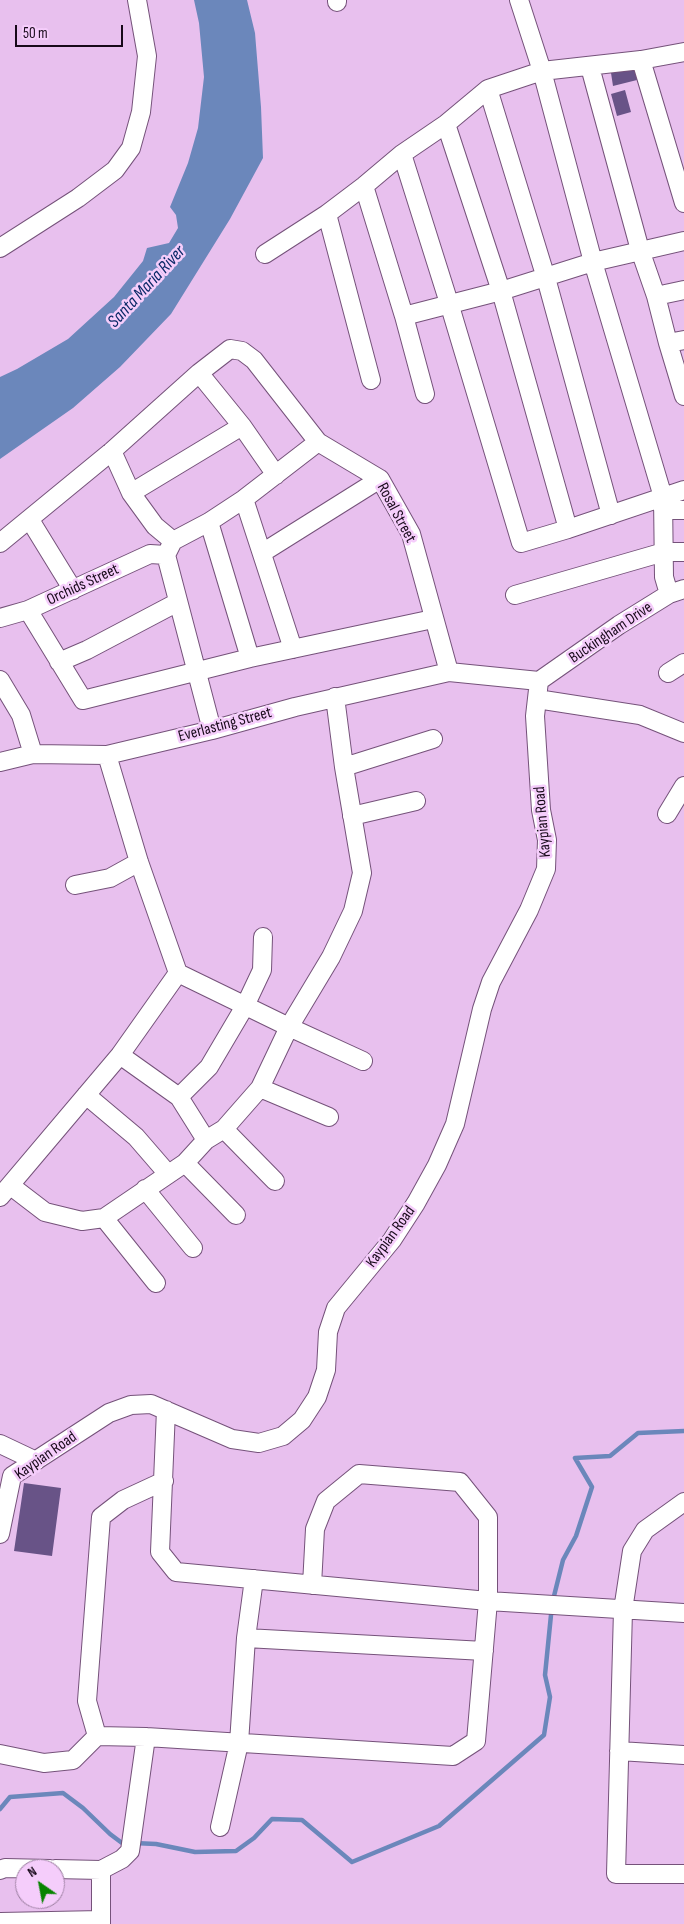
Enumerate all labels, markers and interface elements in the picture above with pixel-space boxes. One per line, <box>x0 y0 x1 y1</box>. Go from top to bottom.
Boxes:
scale bar <box>18 15 125 47</box>
text: 50 m <box>23 24 48 43</box>
water label: Santa Maria River <box>104 242 190 332</box>
street label: Rosal Street <box>372 480 420 546</box>
street label: Orchids Street <box>44 560 122 610</box>
street label: Buckingham Drive <box>566 598 656 668</box>
street label: Everlasting Street <box>176 703 274 747</box>
street label: Kaypian Road <box>530 786 556 858</box>
street label: Kaypian Road <box>362 1203 420 1271</box>
street label: Kaypian Road <box>11 1428 81 1484</box>
north arrow <box>15 1859 65 1909</box>
text: N <box>24 1863 40 1881</box>

